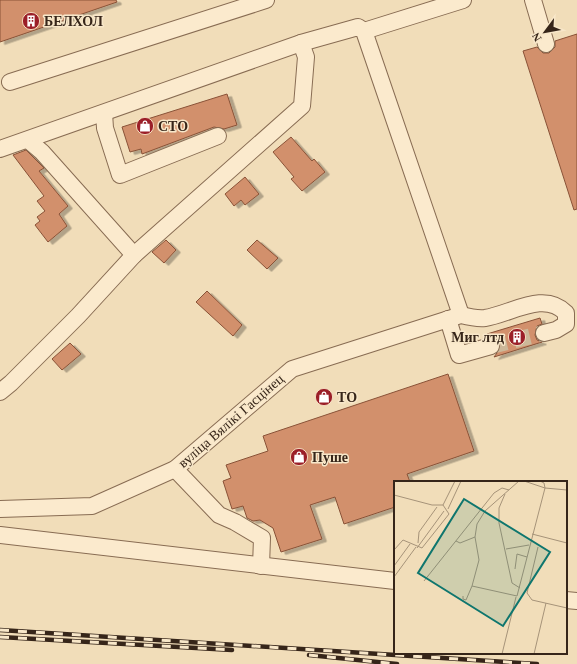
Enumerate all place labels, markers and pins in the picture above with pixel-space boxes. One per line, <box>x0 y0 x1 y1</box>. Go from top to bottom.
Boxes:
building icon: БЕЛХОЛ <box>21 11 41 31</box>
place label: БЕЛХОЛ <box>44 14 103 29</box>
shop icon: СТО <box>135 116 155 136</box>
place label: СТО <box>158 119 188 134</box>
building icon: Миг лтд <box>507 327 527 347</box>
place label: Миг лтд <box>451 330 504 345</box>
shop icon: ТО <box>314 387 334 407</box>
place label: ТО <box>337 390 357 405</box>
shop icon: Пуше <box>289 447 309 467</box>
place label: Пуше <box>312 450 348 465</box>

